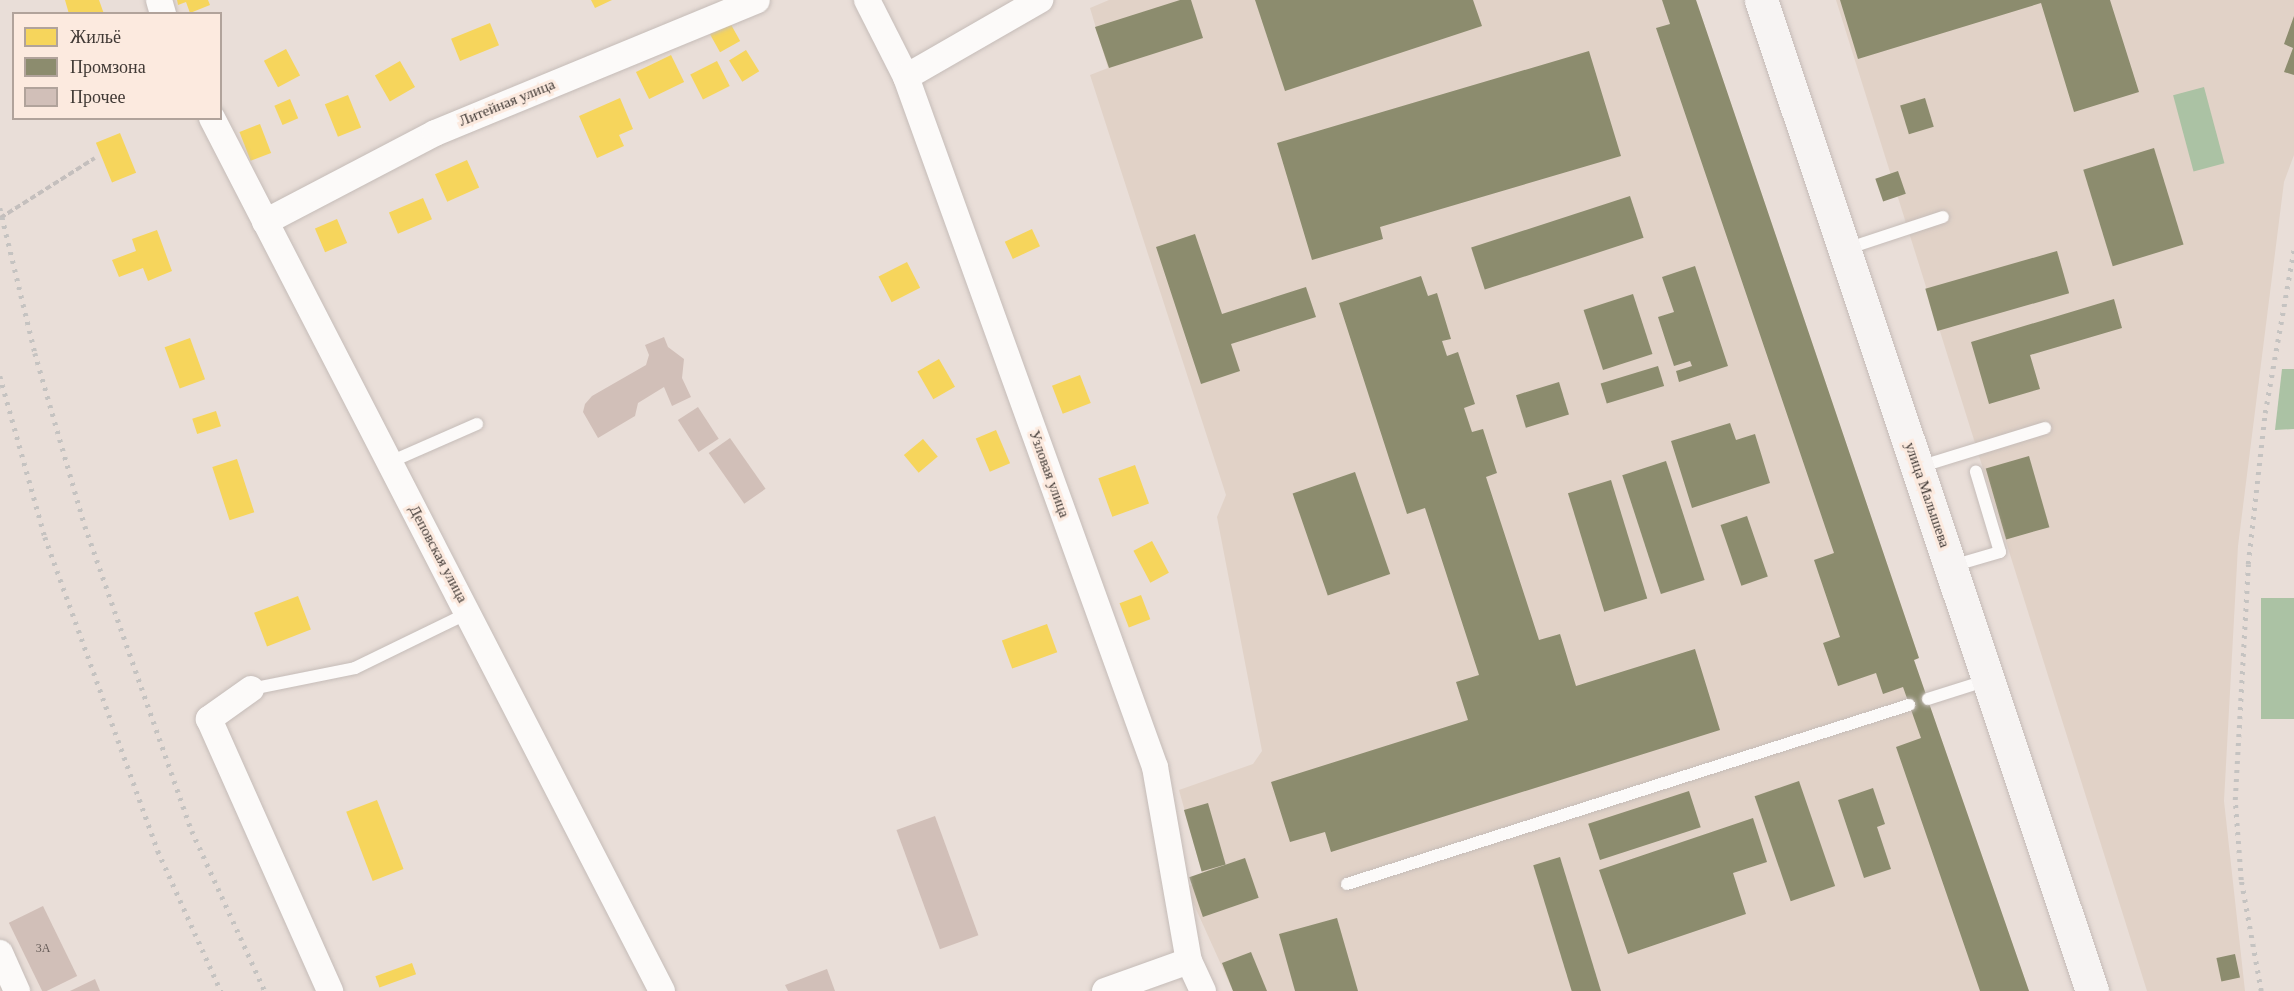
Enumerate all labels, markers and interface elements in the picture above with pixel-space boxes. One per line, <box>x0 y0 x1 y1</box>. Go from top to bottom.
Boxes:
legend <box>12 12 222 120</box>
text: Жильё <box>70 27 121 47</box>
text: Промзона <box>70 57 146 77</box>
street label: Литейная улица <box>456 76 558 130</box>
text: Прочее <box>70 87 126 107</box>
street label: Узловая улица <box>1025 428 1073 520</box>
street label: улица Малышева <box>1901 440 1953 550</box>
street label: Деповская улица <box>405 502 471 606</box>
house number: 3А <box>36 942 50 956</box>

